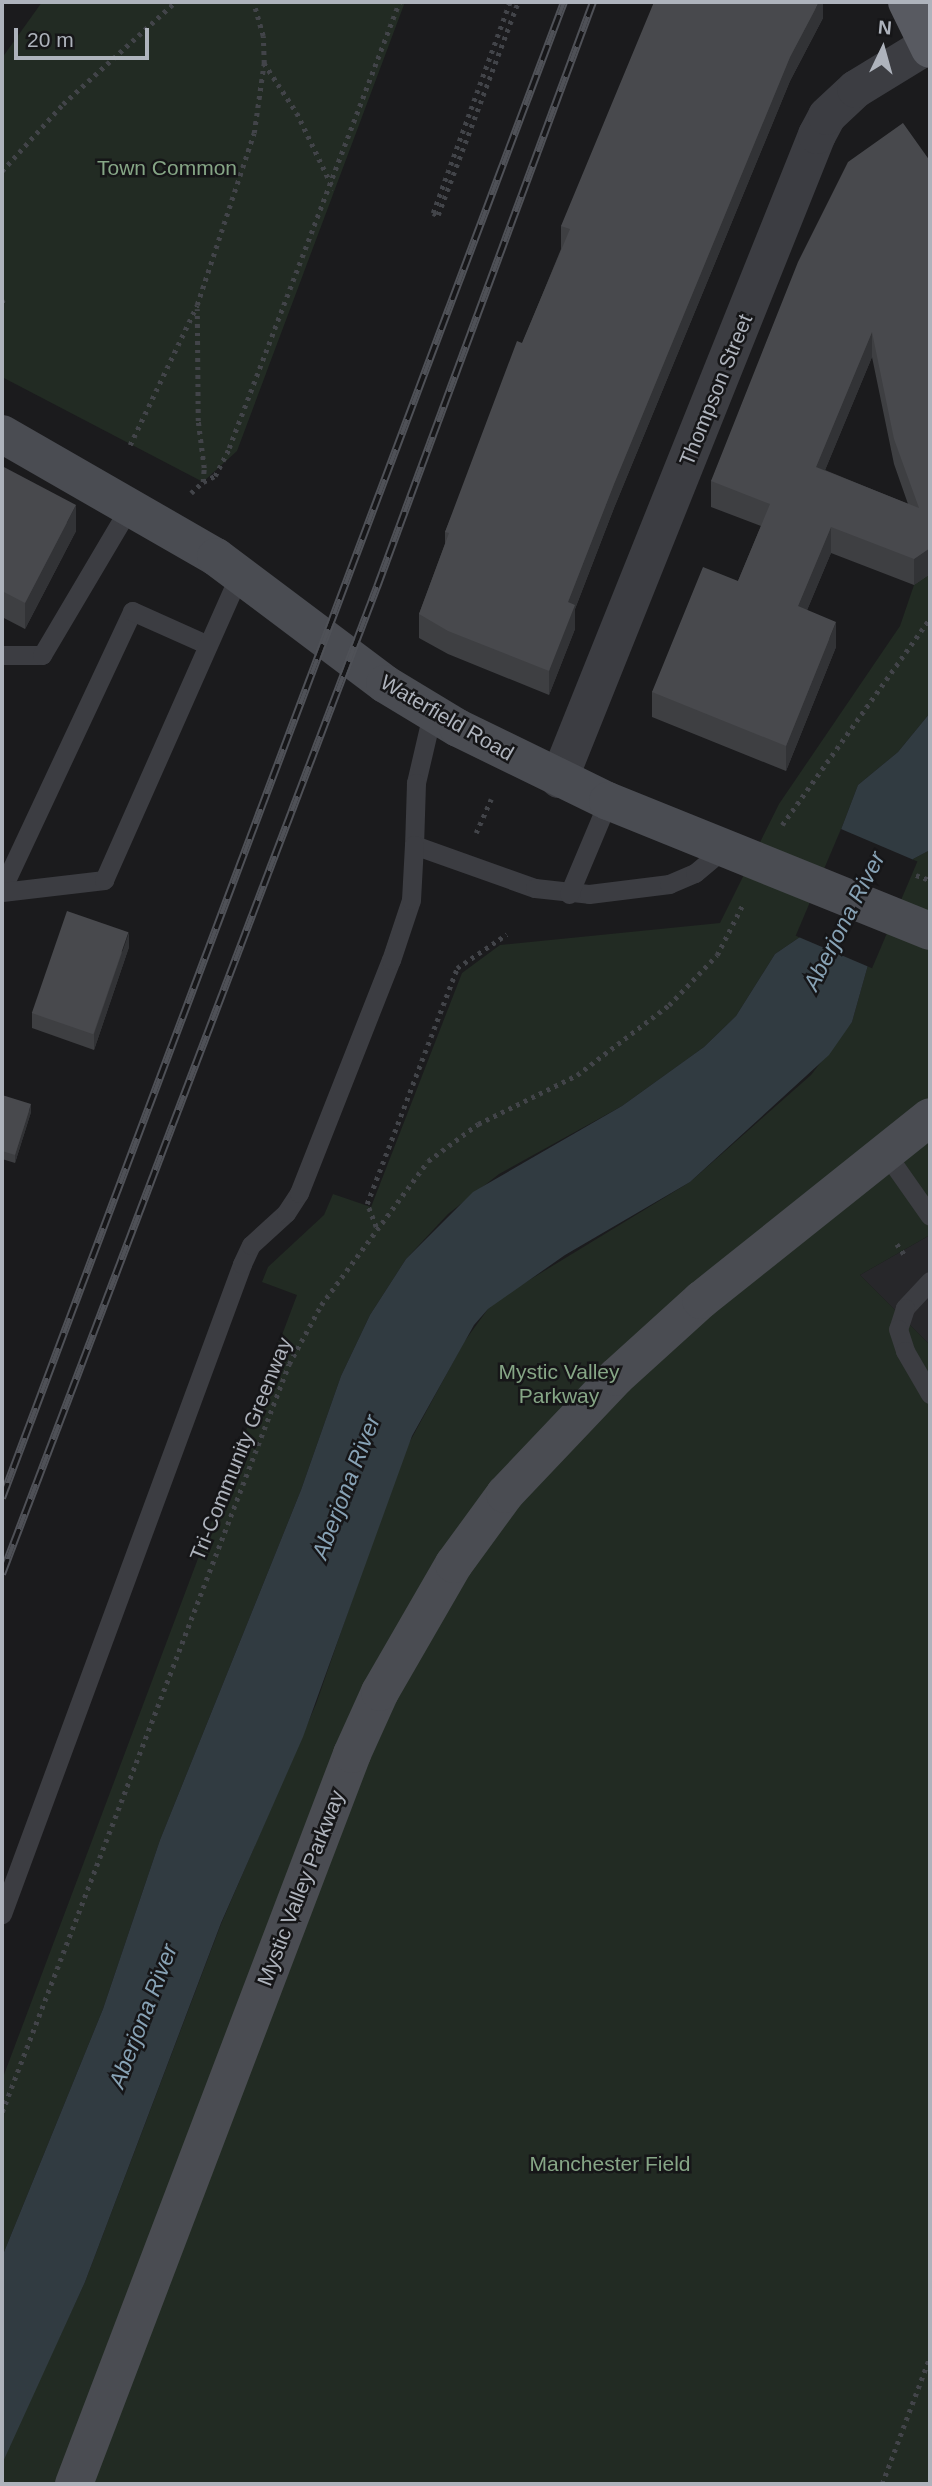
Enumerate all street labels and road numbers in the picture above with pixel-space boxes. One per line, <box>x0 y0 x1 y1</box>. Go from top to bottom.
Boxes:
street label: Thompson Street <box>674 311 758 469</box>
street label: Waterfield Road <box>376 670 518 766</box>
street label: Tri-Community Greenway <box>185 1334 297 1564</box>
street label: Mystic Valley Parkway <box>252 1787 350 1989</box>

